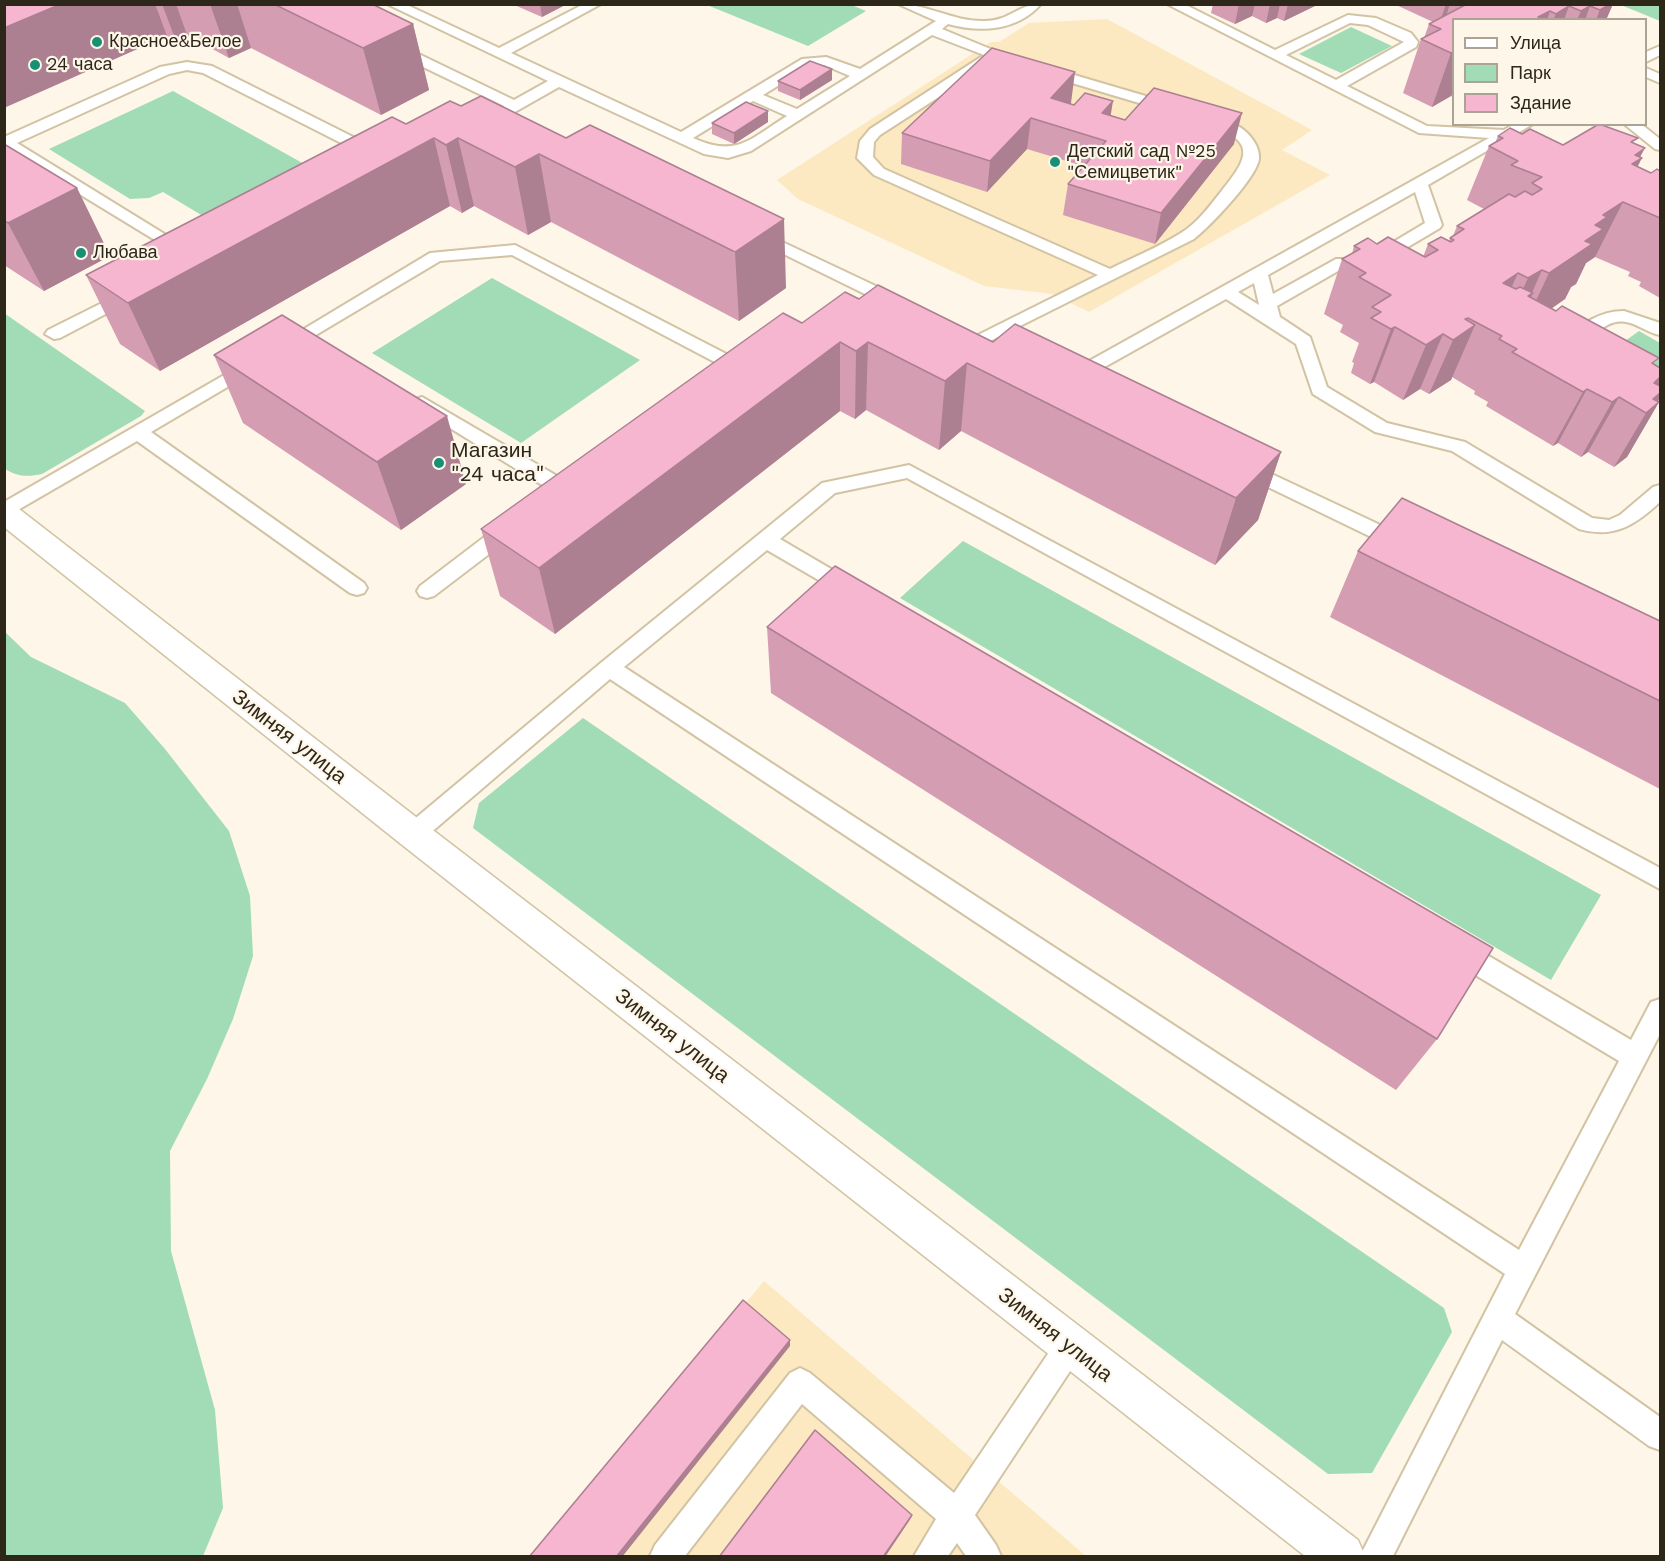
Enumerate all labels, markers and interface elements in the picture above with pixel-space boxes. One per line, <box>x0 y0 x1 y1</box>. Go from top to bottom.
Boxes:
legend <box>1452 18 1647 126</box>
place label: Красное&Белое <box>109 31 242 53</box>
text: Улица <box>1510 32 1561 53</box>
marker: Красное&Белое <box>90 35 104 49</box>
place label: 24 часа <box>47 54 112 76</box>
marker: 24 часа <box>28 58 42 72</box>
text: Парк <box>1510 62 1551 83</box>
text: Здание <box>1510 92 1571 113</box>
place label: Детский сад №25 "Семицветик" <box>1067 141 1216 184</box>
marker: Детский сад №25 "Семицветик" <box>1048 155 1062 169</box>
place label: Любава <box>93 242 158 264</box>
marker: Любава <box>74 246 88 260</box>
place label: Магазин "24 часа" <box>451 438 544 488</box>
marker: Магазин "24 часа" <box>432 456 446 470</box>
street label: Зимняя улица <box>227 685 351 789</box>
street label: Зимняя улица <box>610 984 734 1088</box>
street label: Зимняя улица <box>993 1283 1117 1387</box>

